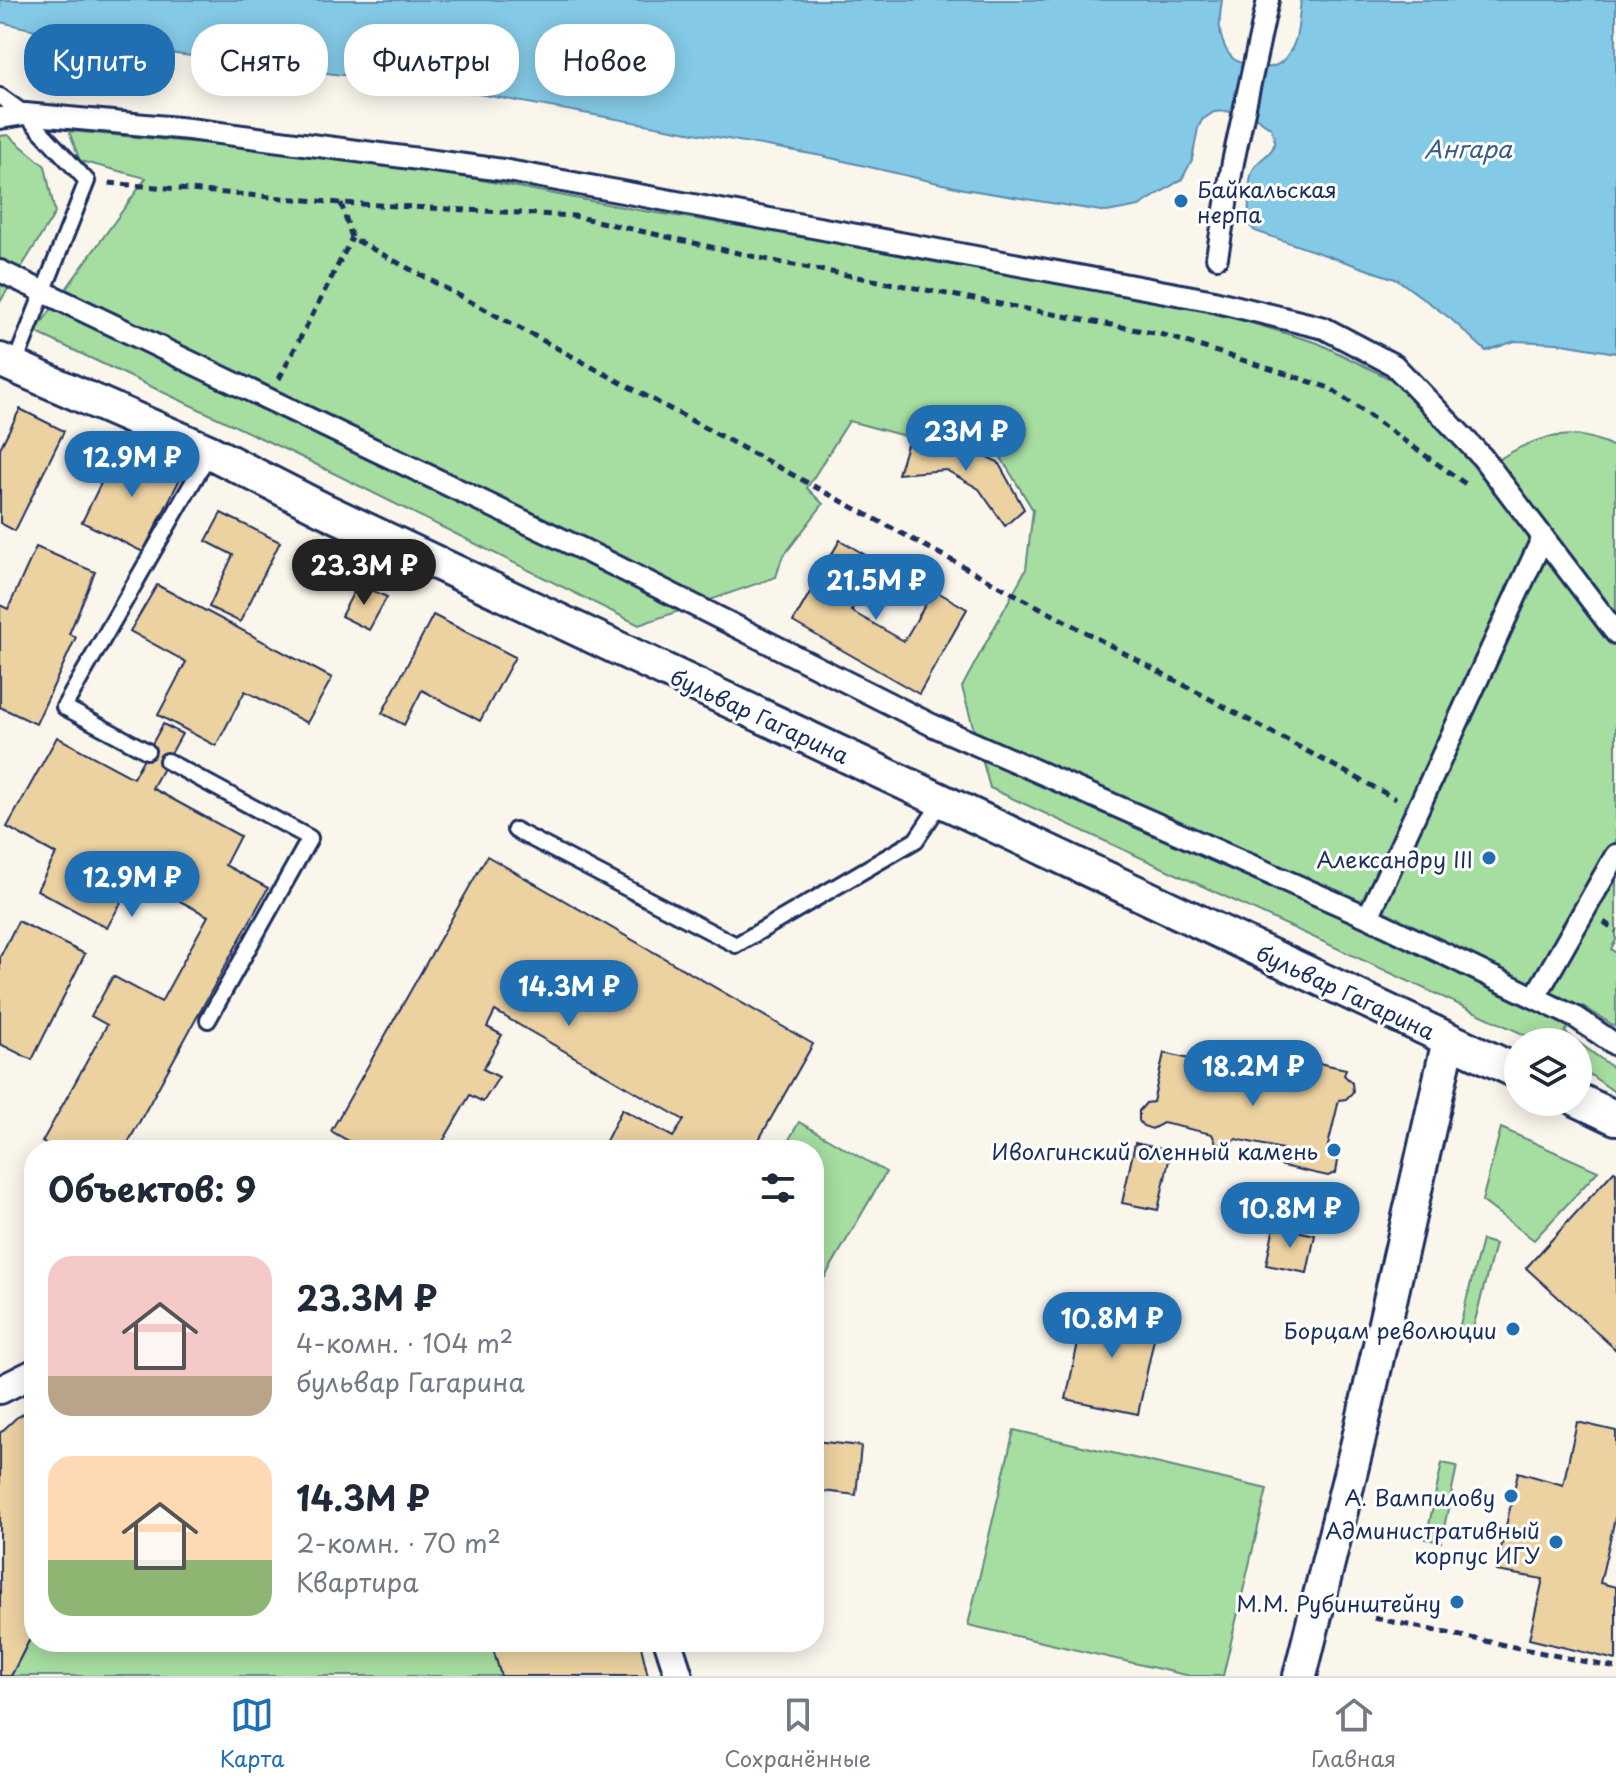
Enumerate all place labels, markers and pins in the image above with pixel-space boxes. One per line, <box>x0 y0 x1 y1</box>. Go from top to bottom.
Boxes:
place label: Байкальская нерпа <box>1197 172 1337 230</box>
marker: Байкальская нерпа <box>1172 192 1190 210</box>
pin: 23M ₽ <box>910 405 1022 473</box>
pin: 12.9M ₽ <box>58 431 206 499</box>
pin: 23.3M ₽ <box>290 539 438 607</box>
pin: 21.5M ₽ <box>802 554 950 622</box>
place label: Александру III <box>1317 842 1473 875</box>
marker: Александру III <box>1480 849 1498 867</box>
pin: 12.9M ₽ <box>58 851 206 919</box>
pin: 14.3M ₽ <box>495 960 643 1028</box>
pin: 18.2M ₽ <box>1179 1040 1327 1108</box>
place label: Иволгинский оленный камень <box>991 1134 1318 1167</box>
marker: Иволгинский оленный камень <box>1325 1141 1343 1159</box>
pin: 10.8M ₽ <box>1216 1182 1364 1250</box>
pin: 10.8M ₽ <box>1038 1292 1186 1360</box>
place label: Борцам революции <box>1284 1313 1497 1346</box>
marker: Борцам революции <box>1504 1320 1522 1338</box>
place label: А. Вампилову <box>1344 1480 1495 1513</box>
marker: А. Вампилову <box>1502 1487 1520 1505</box>
place label: Административный корпус ИГУ <box>1325 1513 1540 1571</box>
marker: Административный корпус ИГУ <box>1547 1533 1565 1551</box>
place label: М.М. Рубинштейну <box>1236 1586 1441 1619</box>
marker: М.М. Рубинштейну <box>1448 1593 1466 1611</box>

